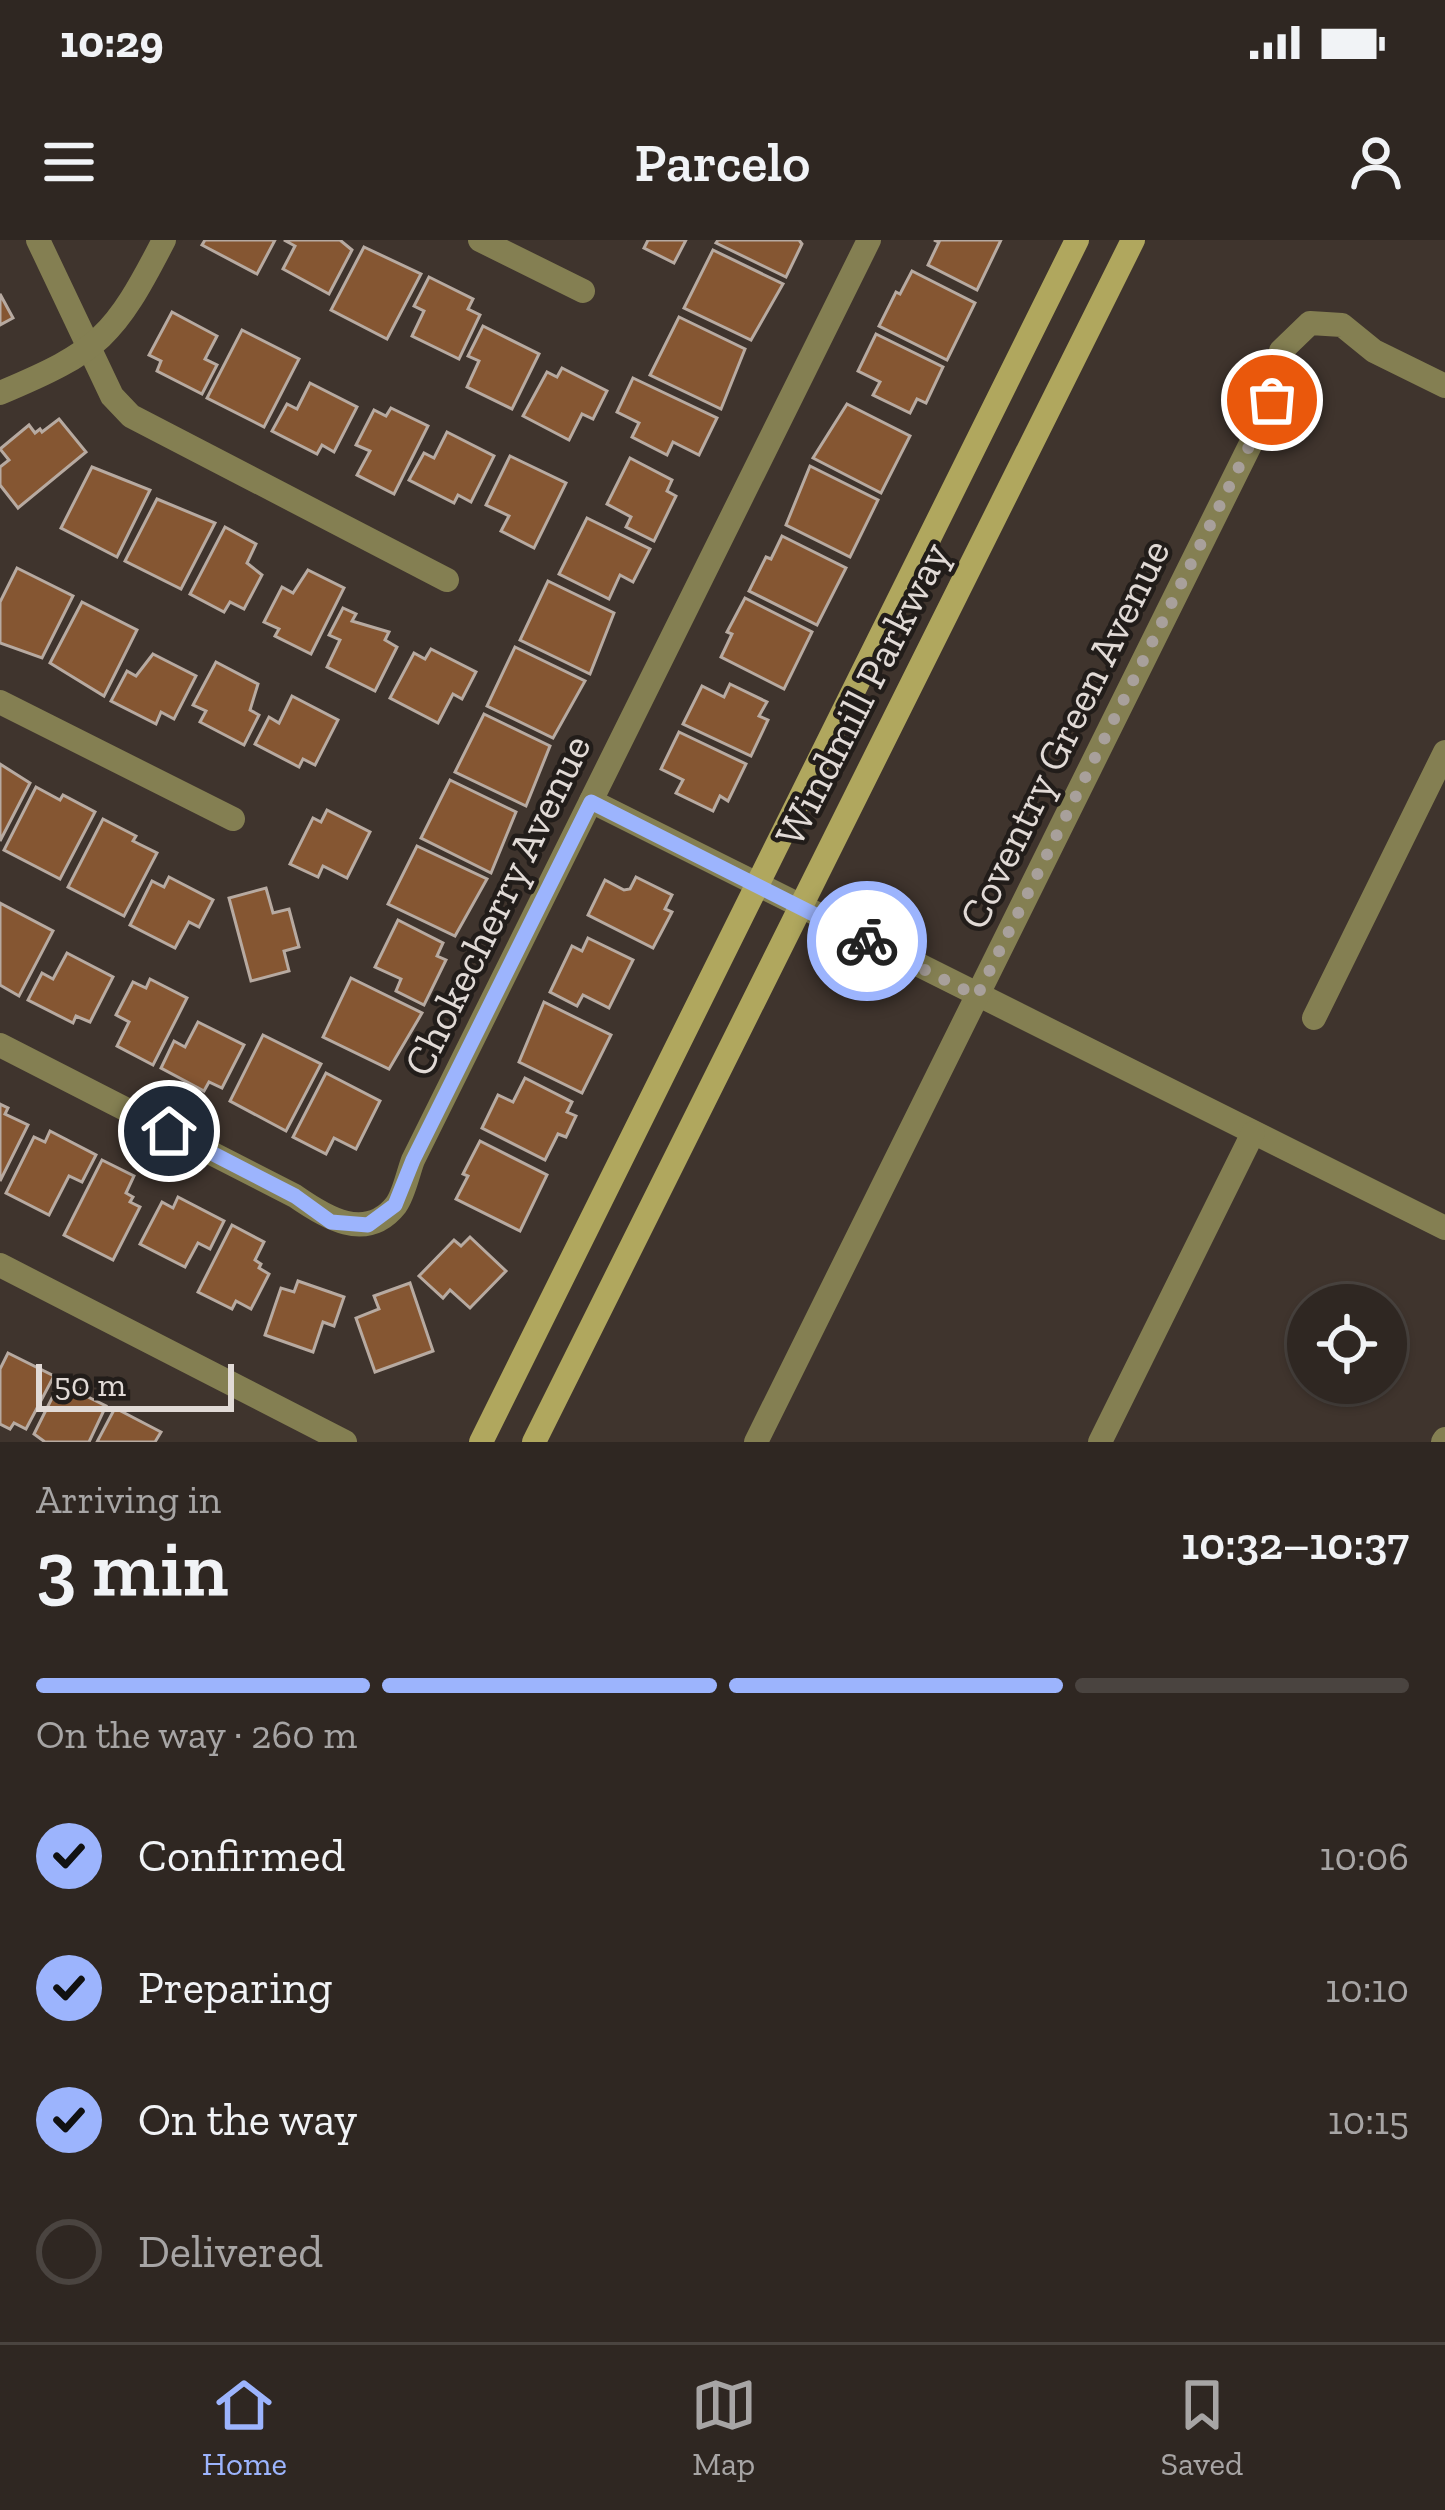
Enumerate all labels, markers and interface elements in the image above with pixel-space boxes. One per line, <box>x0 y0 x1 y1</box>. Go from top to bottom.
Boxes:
text: 10:29 <box>60 15 164 69</box>
icon: menu <box>36 129 102 195</box>
icon: person <box>1343 129 1409 195</box>
text: Parcelo <box>635 130 810 195</box>
pin <box>1221 349 1323 451</box>
icon: bag <box>1239 367 1305 433</box>
street label: Coventry Green Avenue <box>947 531 1181 937</box>
street label: Windmill Parkway <box>764 533 961 854</box>
street label: Chokecherry Avenue <box>392 726 602 1084</box>
courier <box>807 881 927 1001</box>
icon: bike <box>834 908 900 974</box>
pin <box>118 1080 220 1182</box>
icon: home <box>136 1098 202 1164</box>
map controls <box>1287 1284 1407 1404</box>
button: locate <box>1287 1284 1407 1404</box>
scale bar <box>36 1358 234 1411</box>
text: 50 m <box>54 1365 126 1404</box>
text: Arriving in <box>36 1476 221 1523</box>
text: 10:32–10:37 <box>1181 1517 1409 1571</box>
text: 3 min <box>36 1521 228 1615</box>
text: On the way · 260 m <box>36 1711 357 1758</box>
icon: check <box>36 1823 102 1889</box>
text: Confirmed <box>138 1829 345 1883</box>
text: 10:06 <box>1320 1833 1409 1880</box>
icon: check <box>36 1955 102 2021</box>
text: Preparing <box>138 1961 332 2015</box>
text: 10:10 <box>1325 1965 1409 2012</box>
icon: check <box>36 2087 102 2153</box>
text: On the way <box>138 2093 357 2147</box>
text: 10:15 <box>1328 2097 1409 2144</box>
text: Delivered <box>138 2225 323 2279</box>
tab: Home <box>202 2372 287 2483</box>
tab: Map <box>691 2372 757 2483</box>
tab: Saved <box>1160 2372 1243 2483</box>

